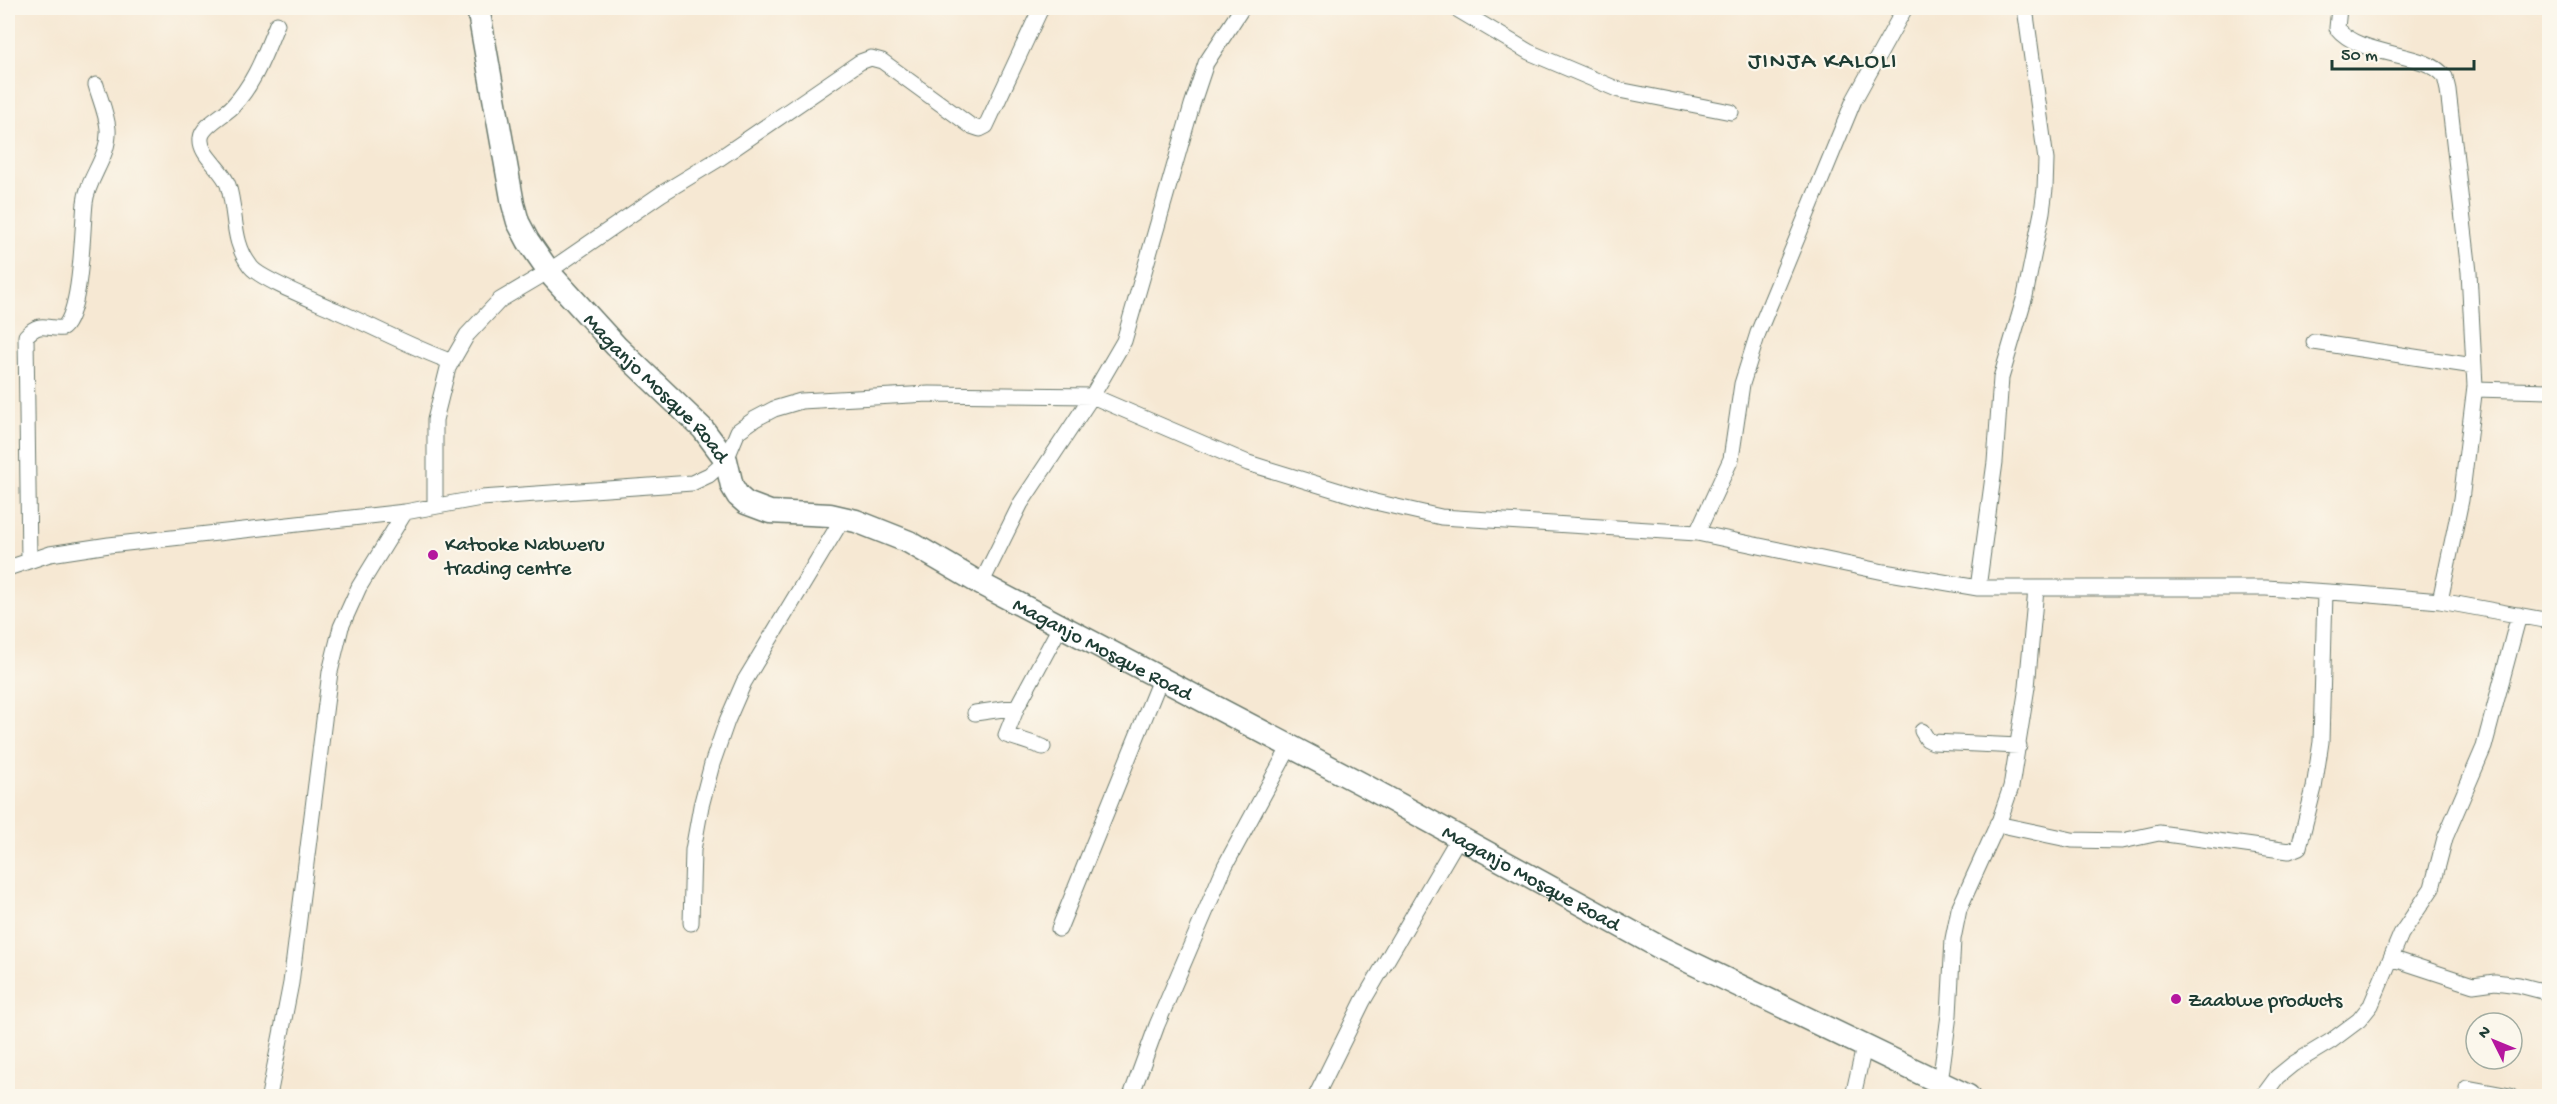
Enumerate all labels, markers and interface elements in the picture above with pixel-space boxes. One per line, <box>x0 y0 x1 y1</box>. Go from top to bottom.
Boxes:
scale bar <box>2332 33 2474 71</box>
text: 50 m <box>2341 46 2378 67</box>
district label: JINJA KALOLI <box>1748 48 1898 77</box>
street label: Maganjo Mosque Road <box>576 310 734 470</box>
place label: Katooke Nabweru trading centre <box>443 534 605 583</box>
marker: Katooke Nabweru trading centre <box>426 548 440 562</box>
street label: Maganjo Mosque Road <box>1007 594 1197 709</box>
street label: Maganjo Mosque Road <box>1437 821 1625 940</box>
place label: Zaabwe products <box>2188 990 2344 1015</box>
marker: Zaabwe products <box>2169 992 2183 1006</box>
north arrow <box>2464 1011 2524 1071</box>
text: N <box>2475 1022 2496 1043</box>

